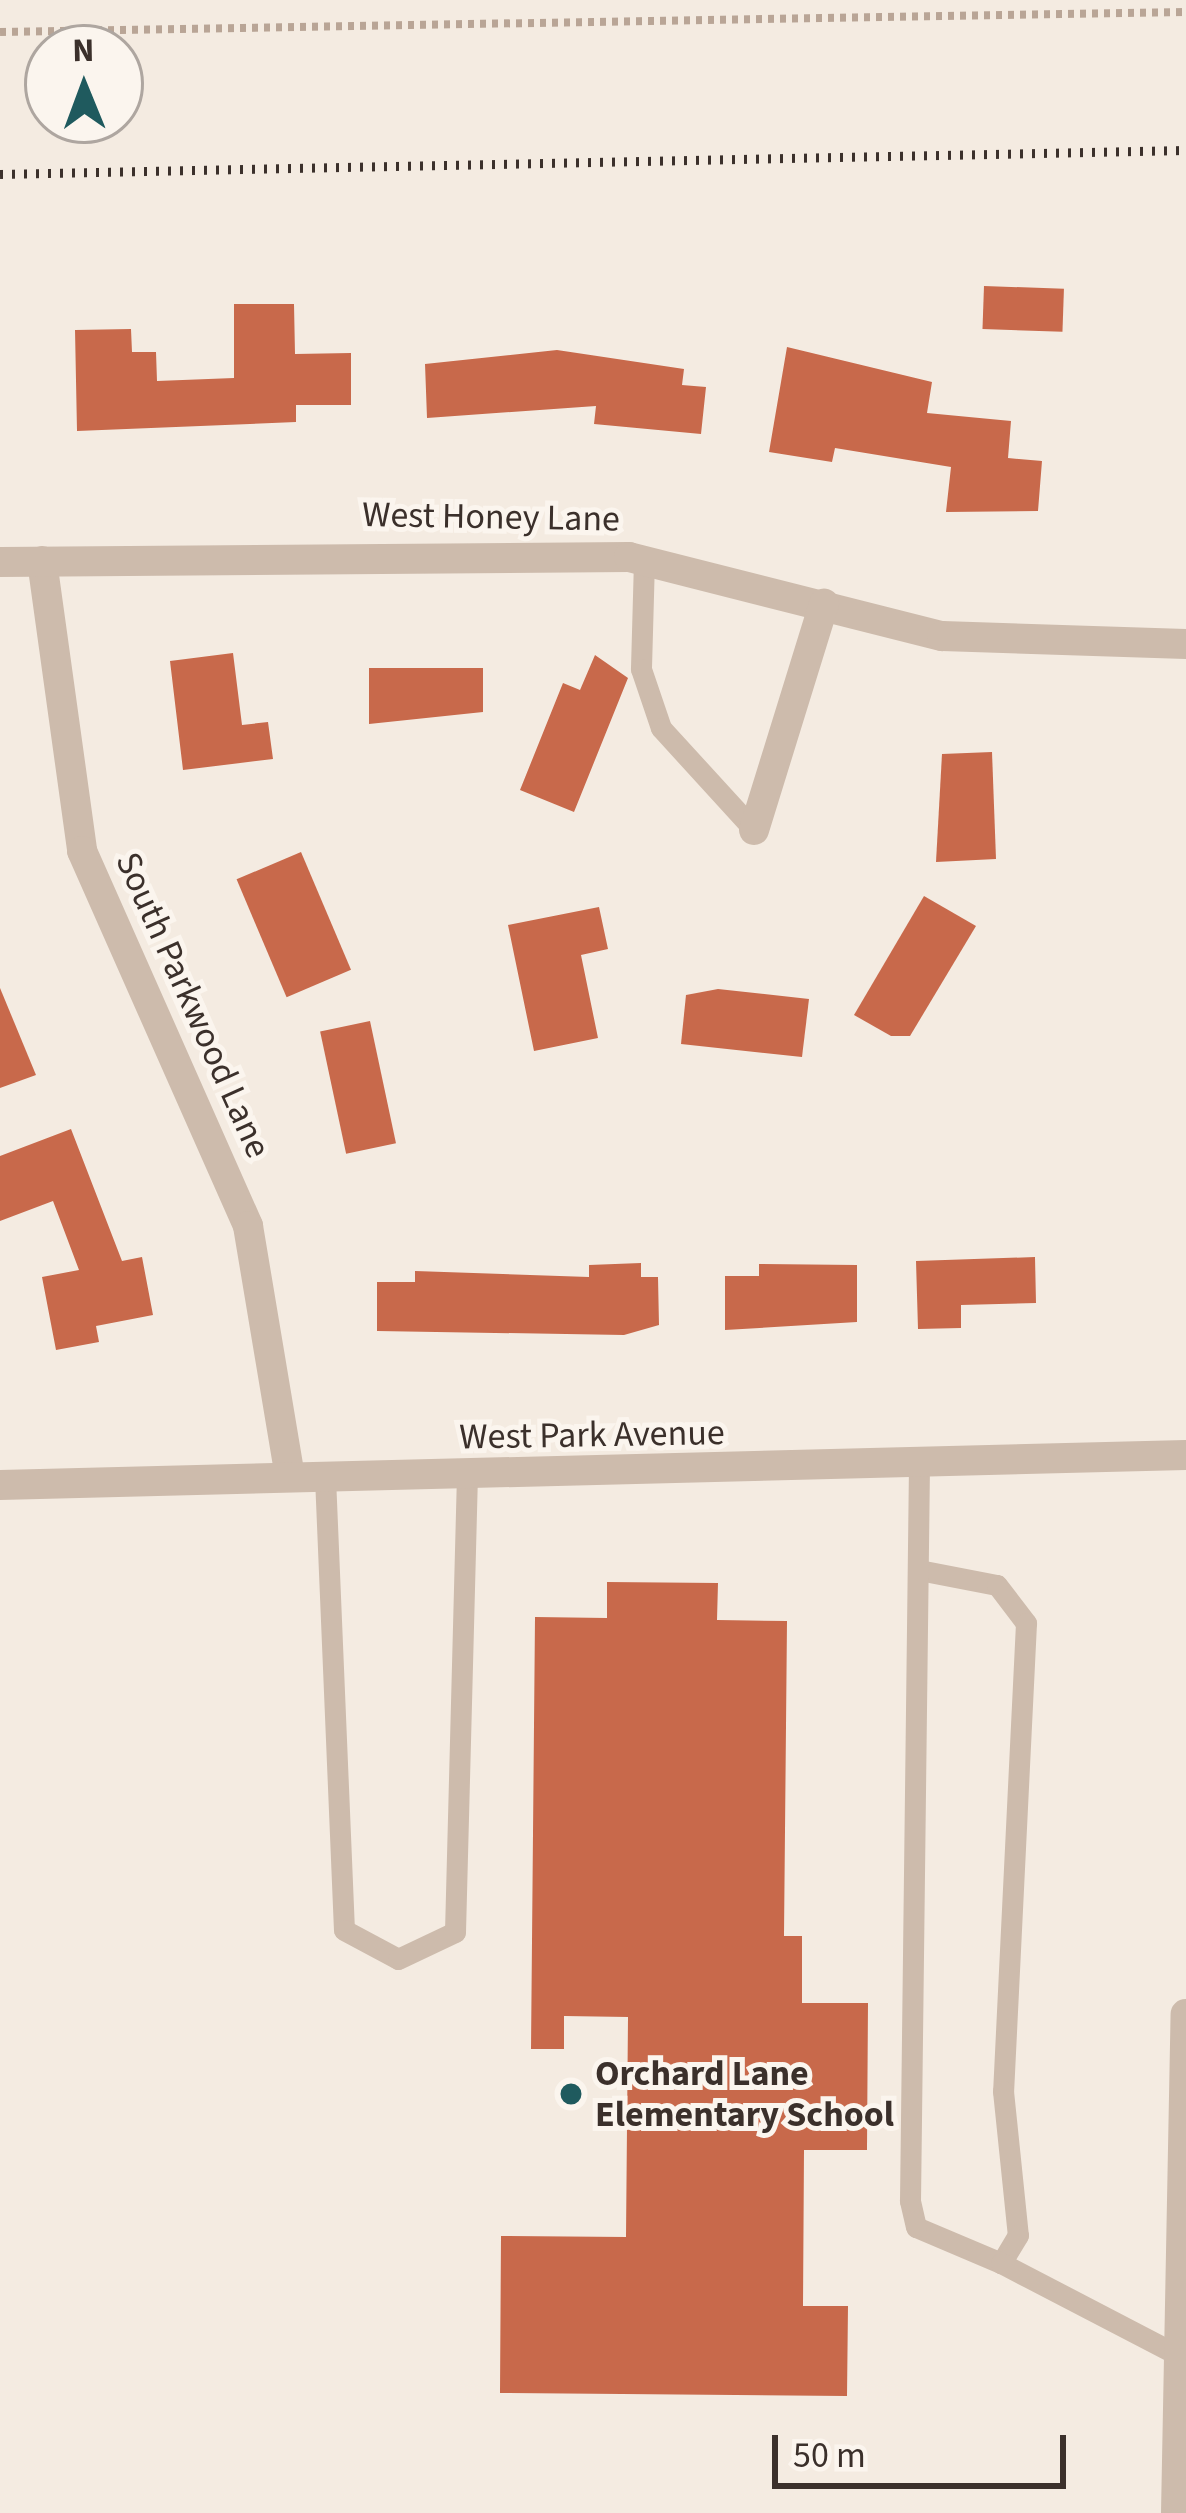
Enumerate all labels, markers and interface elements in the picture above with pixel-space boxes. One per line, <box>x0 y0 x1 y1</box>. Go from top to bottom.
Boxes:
north arrow <box>24 24 144 144</box>
text: N <box>72 27 95 74</box>
street label: West Honey Lane <box>362 493 620 541</box>
street label: South Parkwood Lane <box>106 846 280 1164</box>
street label: West Park Avenue <box>459 1411 725 1459</box>
place label: Orchard Lane Elementary School <box>595 2051 894 2136</box>
marker: Orchard Lane Elementary School <box>558 2081 584 2107</box>
scale bar <box>778 2411 1072 2485</box>
text: 50 m <box>793 2430 866 2481</box>

